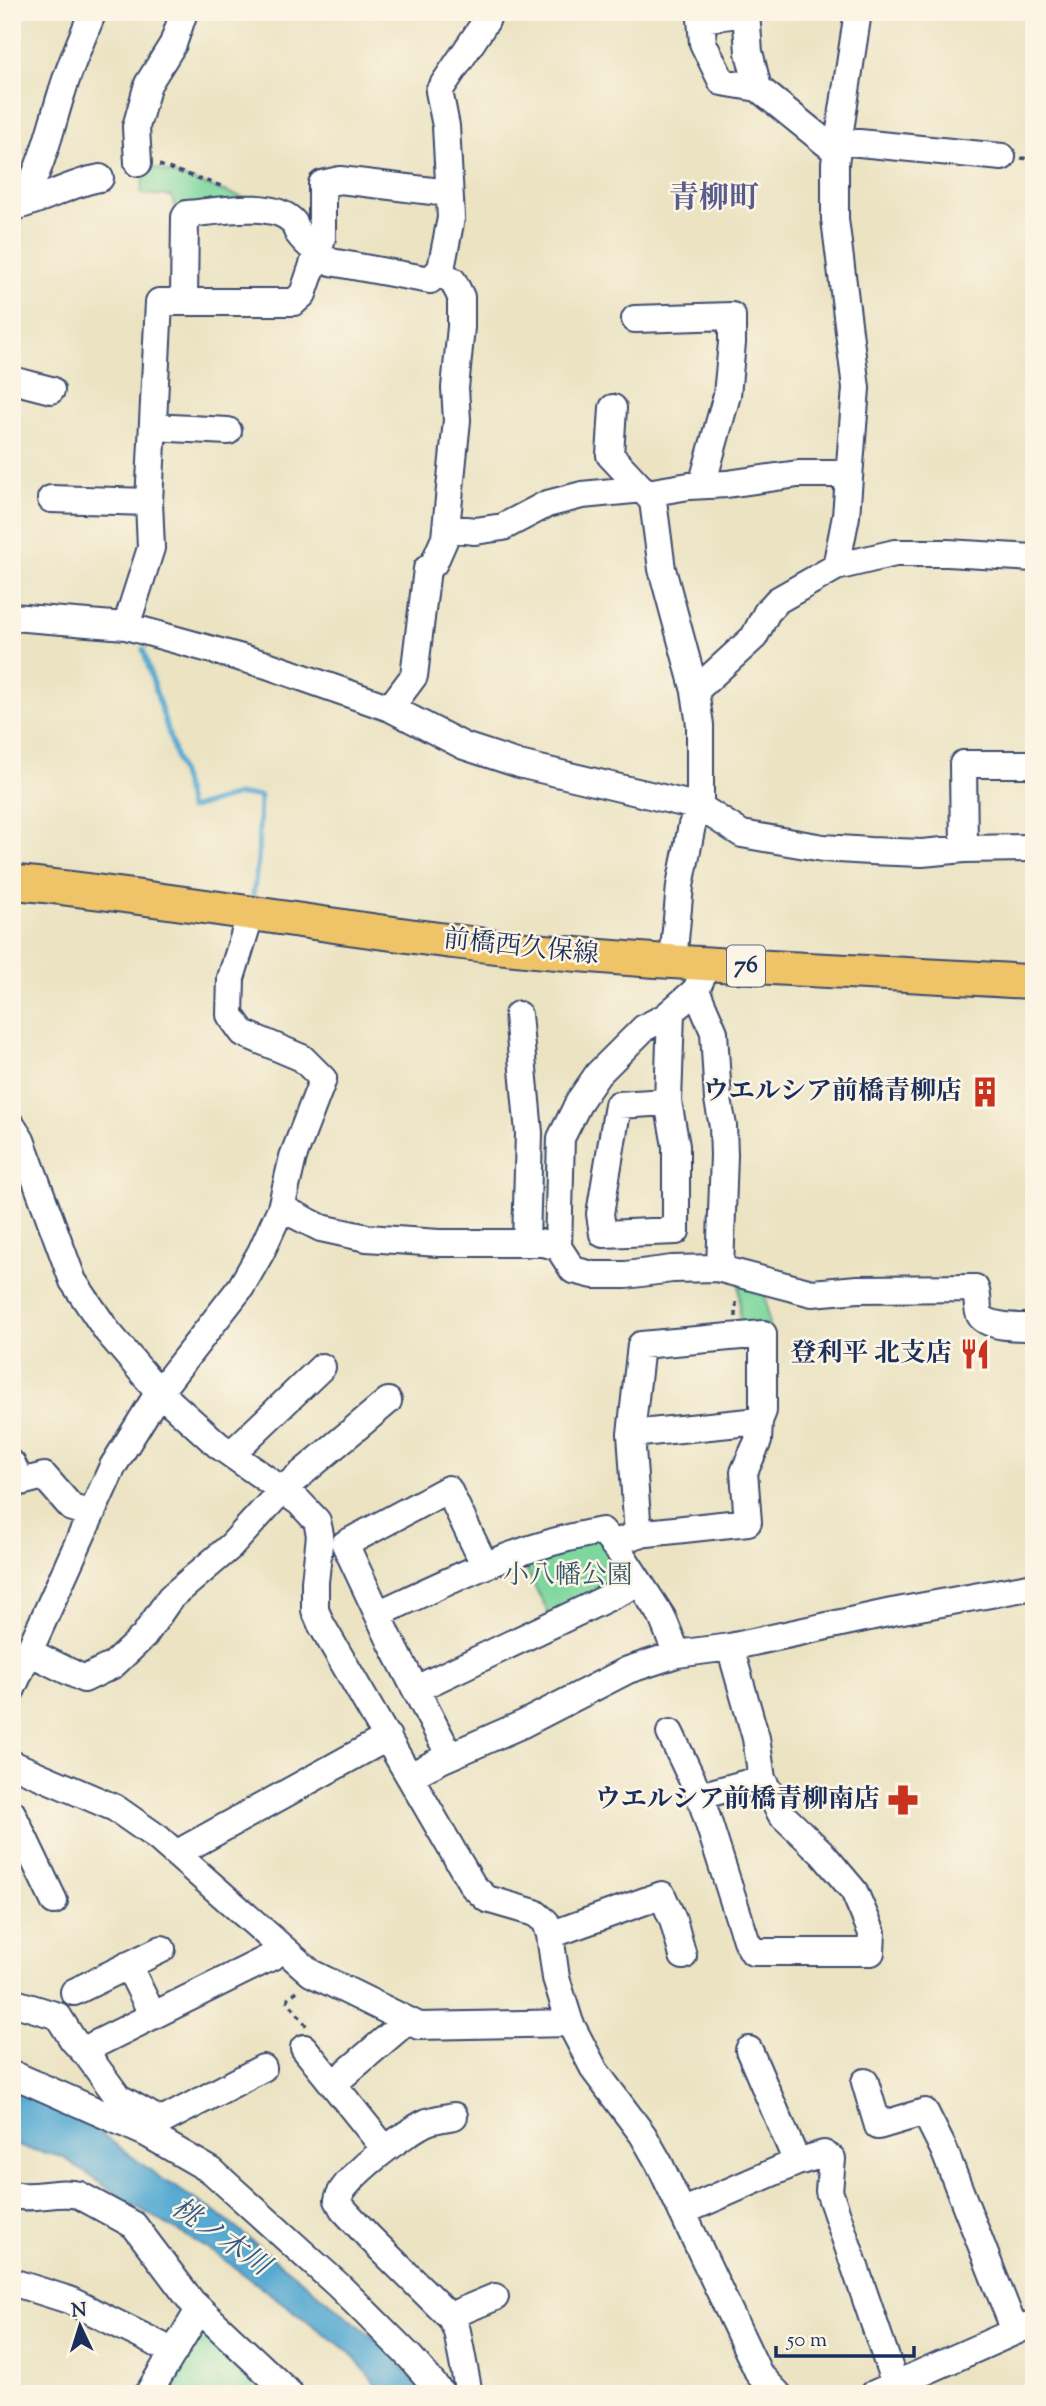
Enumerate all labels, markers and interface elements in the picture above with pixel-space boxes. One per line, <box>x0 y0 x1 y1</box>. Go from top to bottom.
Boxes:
district label: 青柳町 <box>669 178 759 221</box>
street label: 前橋西久保線 <box>441 921 601 975</box>
road number: 76 <box>727 946 765 986</box>
place label: ウエルシア前橋青柳店 <box>703 1074 962 1111</box>
building icon: ウエルシア前橋青柳店 <box>968 1075 1002 1109</box>
place label: 登利平 北支店 <box>790 1336 952 1373</box>
restaurant icon: 登利平 北支店 <box>958 1337 992 1371</box>
park label: 小八幡公園 <box>503 1558 633 1595</box>
place label: ウエルシア前橋青柳南店 <box>595 1782 880 1819</box>
pharmacy icon: ウエルシア前橋青柳南店 <box>886 1783 920 1817</box>
water label: 桃ノ木川 <box>163 2189 280 2288</box>
north arrow <box>46 2290 116 2360</box>
text: N <box>70 2298 87 2326</box>
scale bar <box>776 2315 915 2359</box>
text: 50 m <box>786 2326 827 2356</box>

